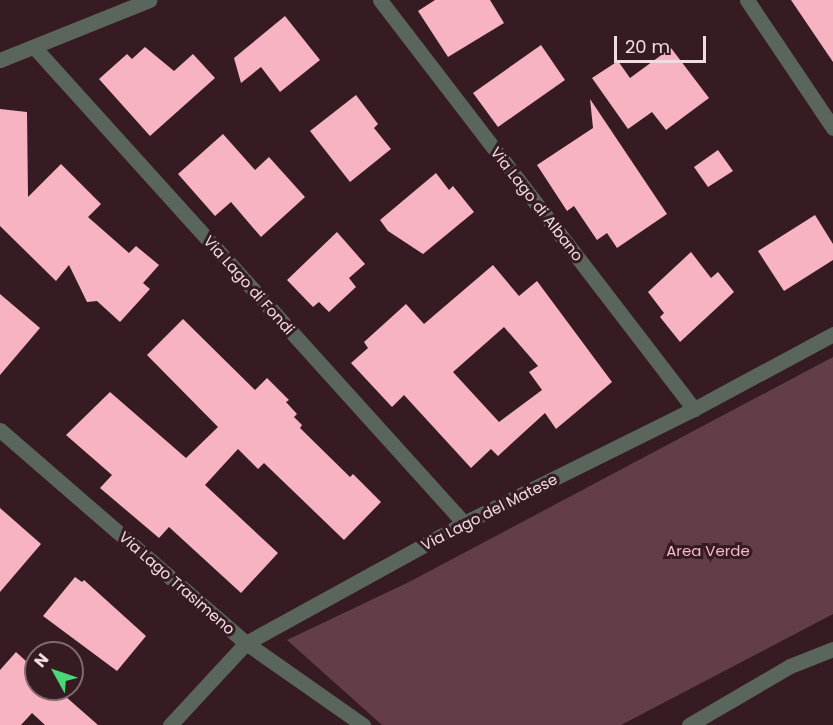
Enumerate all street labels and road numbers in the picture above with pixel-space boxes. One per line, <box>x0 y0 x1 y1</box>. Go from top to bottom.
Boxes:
street label: Via Lago di Albano <box>487 144 587 264</box>
street label: Via Lago di Fondi <box>200 232 298 338</box>
street label: Via Lago del Matese <box>418 470 560 554</box>
street label: Via Lago Trasimeno <box>115 528 239 638</box>

